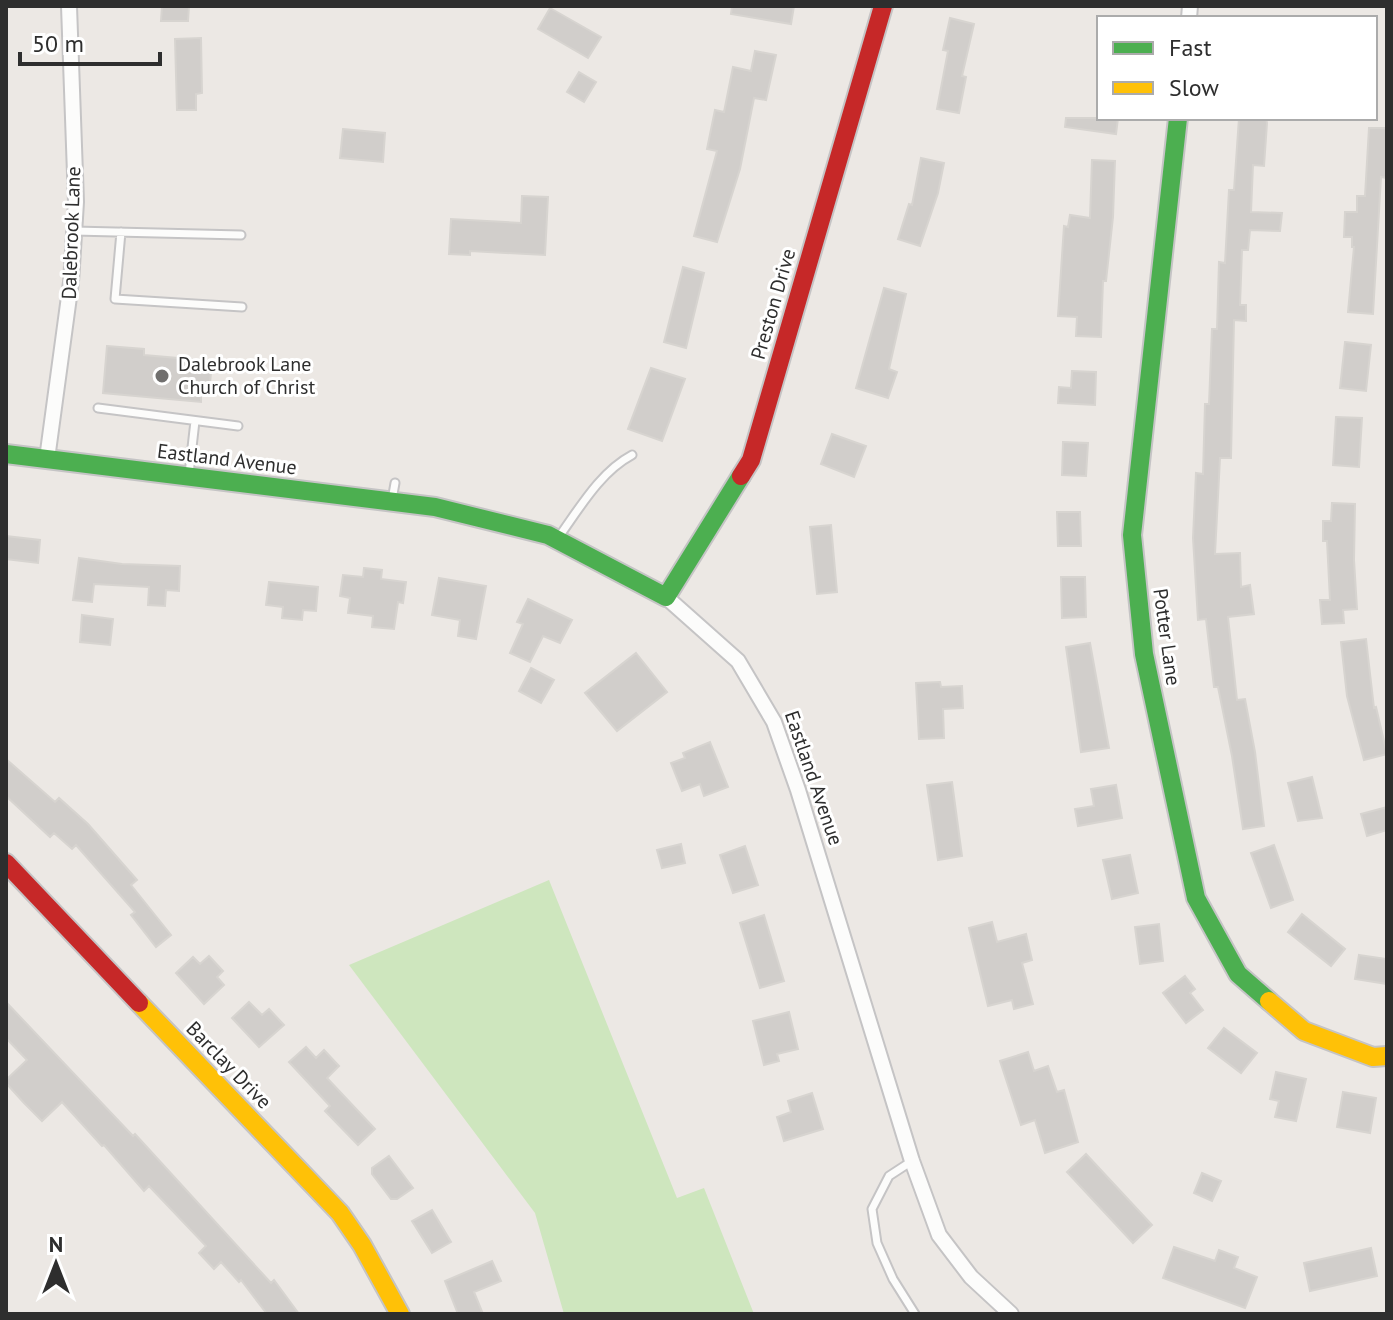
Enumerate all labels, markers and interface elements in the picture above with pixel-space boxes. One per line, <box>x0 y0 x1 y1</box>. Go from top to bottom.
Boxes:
scale bar <box>20 16 160 66</box>
legend <box>1097 16 1377 120</box>
text: 50 m <box>32 28 84 59</box>
text: Fast <box>1169 32 1212 63</box>
text: Slow <box>1169 72 1219 103</box>
street label: Dalebrook Lane <box>56 166 86 300</box>
street label: Preston Drive <box>745 246 801 362</box>
place label: Dalebrook Lane Church of Christ <box>178 351 315 400</box>
marker: Dalebrook Lane Church of Christ <box>153 367 171 385</box>
street label: Eastland Avenue <box>156 438 298 480</box>
street label: Potter Lane <box>1147 587 1187 687</box>
street label: Eastland Avenue <box>779 707 849 849</box>
street label: Barclay Drive <box>181 1016 277 1114</box>
north arrow <box>16 1224 96 1304</box>
text: N <box>49 1230 63 1258</box>

